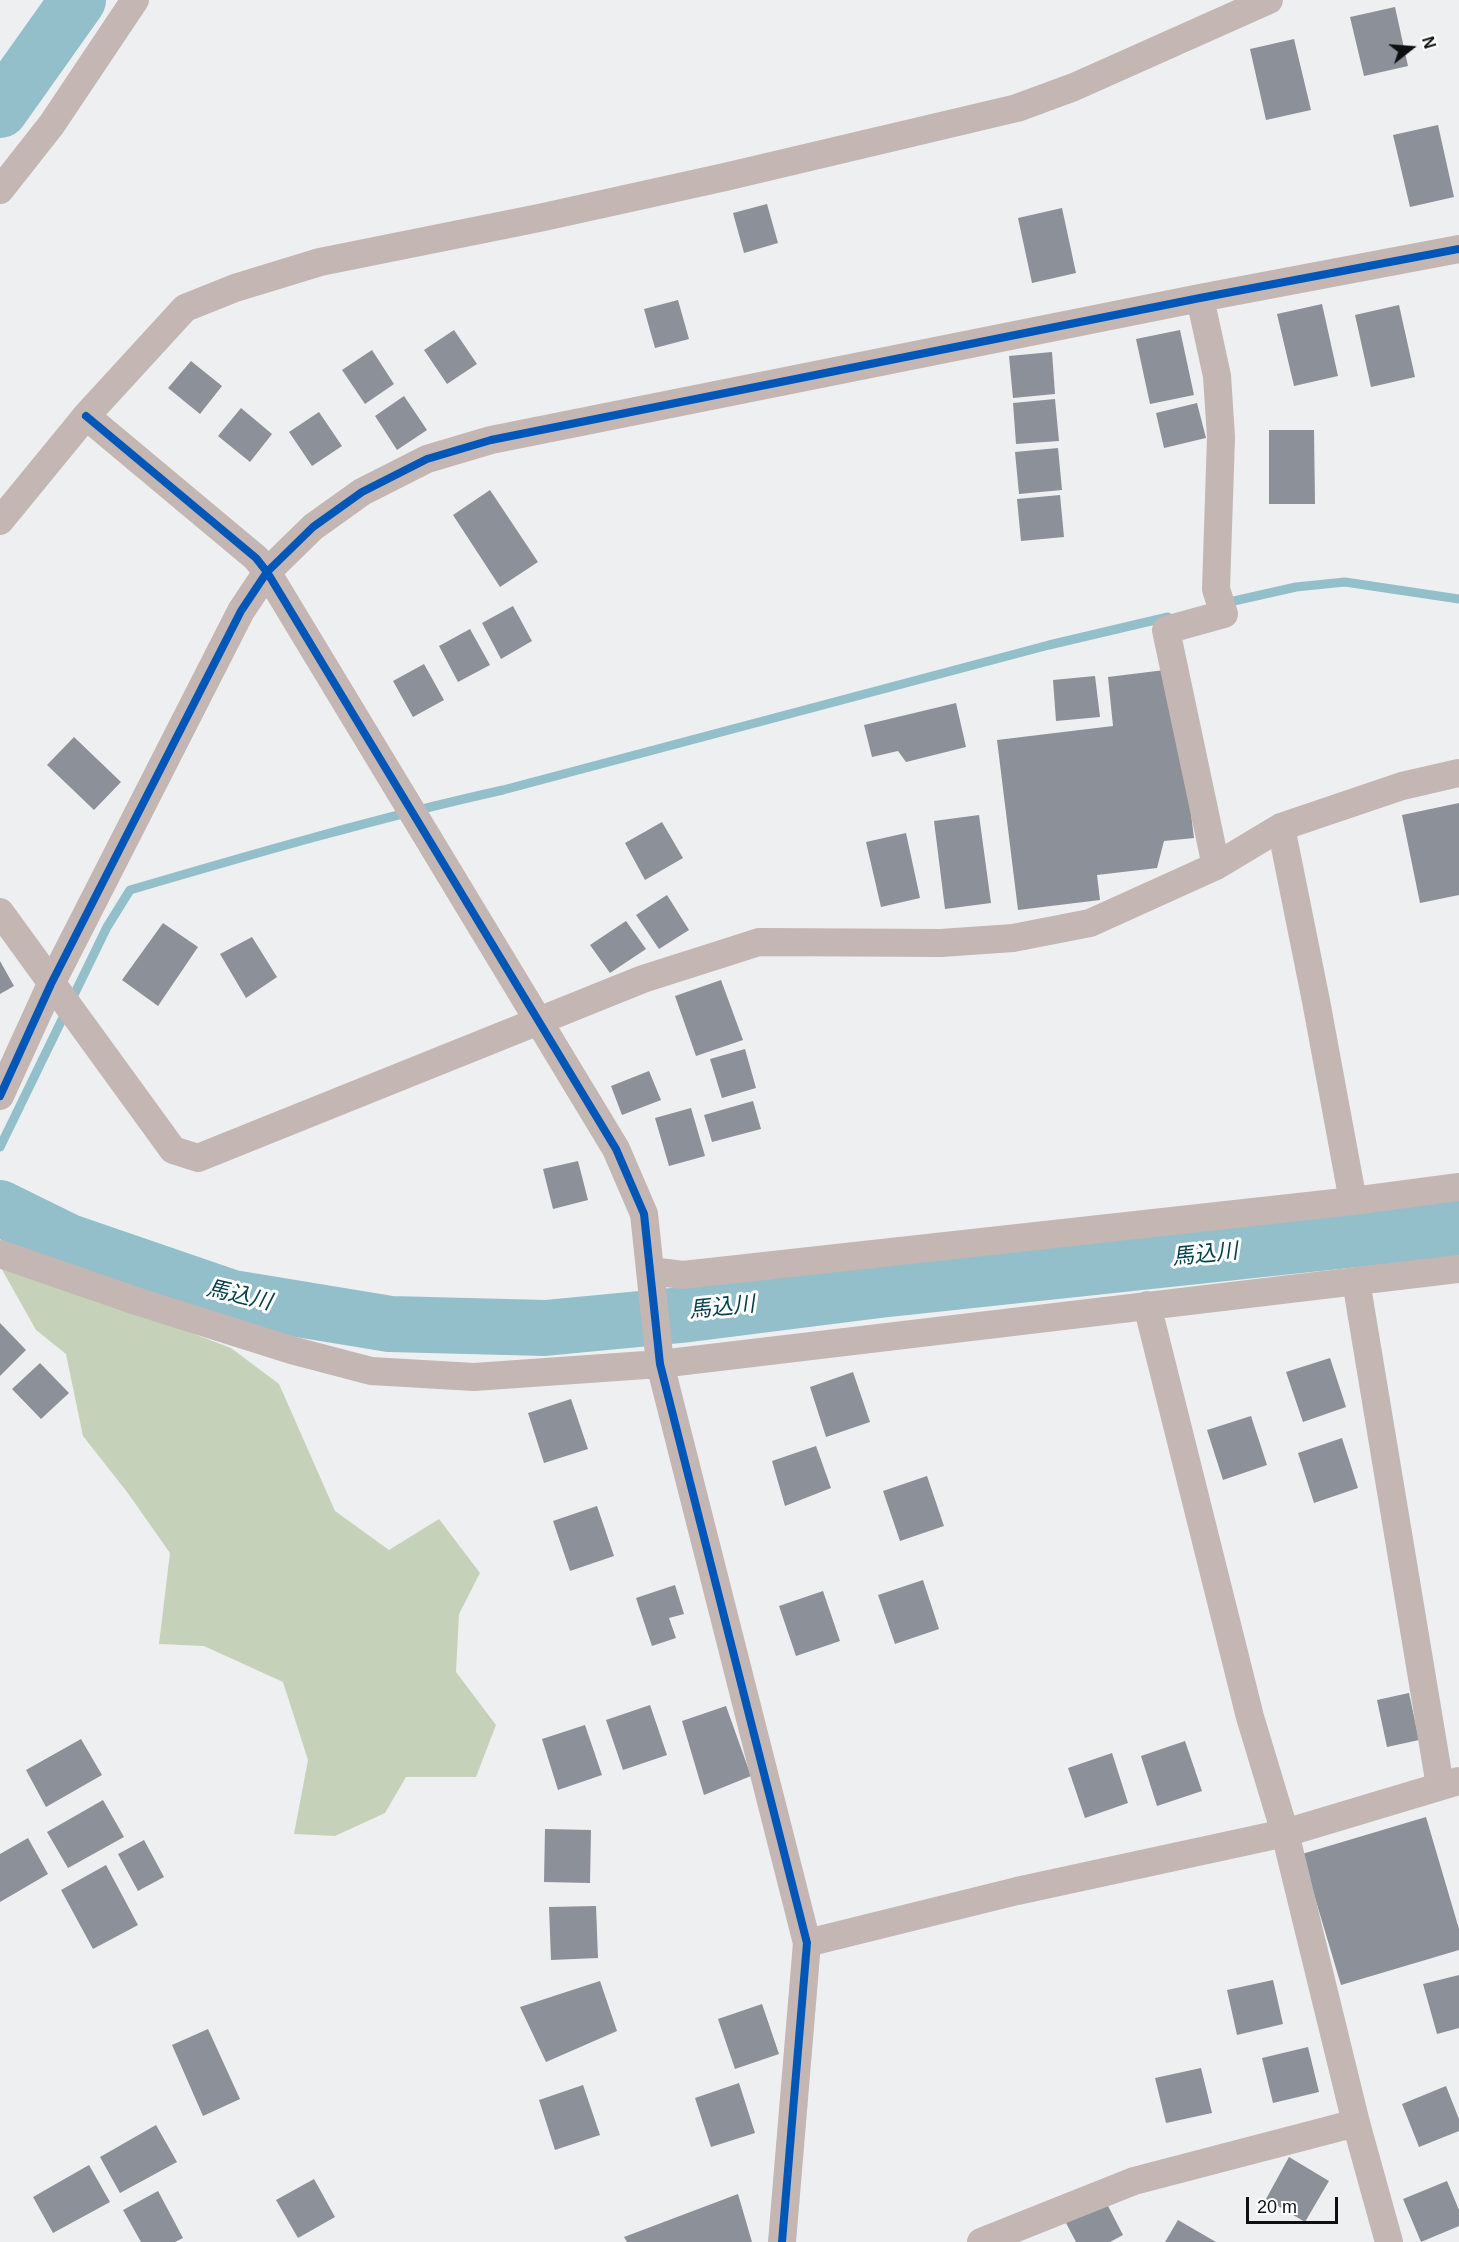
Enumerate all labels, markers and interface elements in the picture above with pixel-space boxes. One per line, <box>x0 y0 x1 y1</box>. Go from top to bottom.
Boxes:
north arrow <box>1381 18 1441 78</box>
text: N <box>1419 35 1439 51</box>
water label: 馬込川 <box>1171 1238 1239 1272</box>
water label: 馬込川 <box>204 1276 274 1316</box>
water label: 馬込川 <box>688 1291 756 1325</box>
scale bar <box>1249 2185 1340 2223</box>
text: 20 m <box>1257 2197 1297 2217</box>

